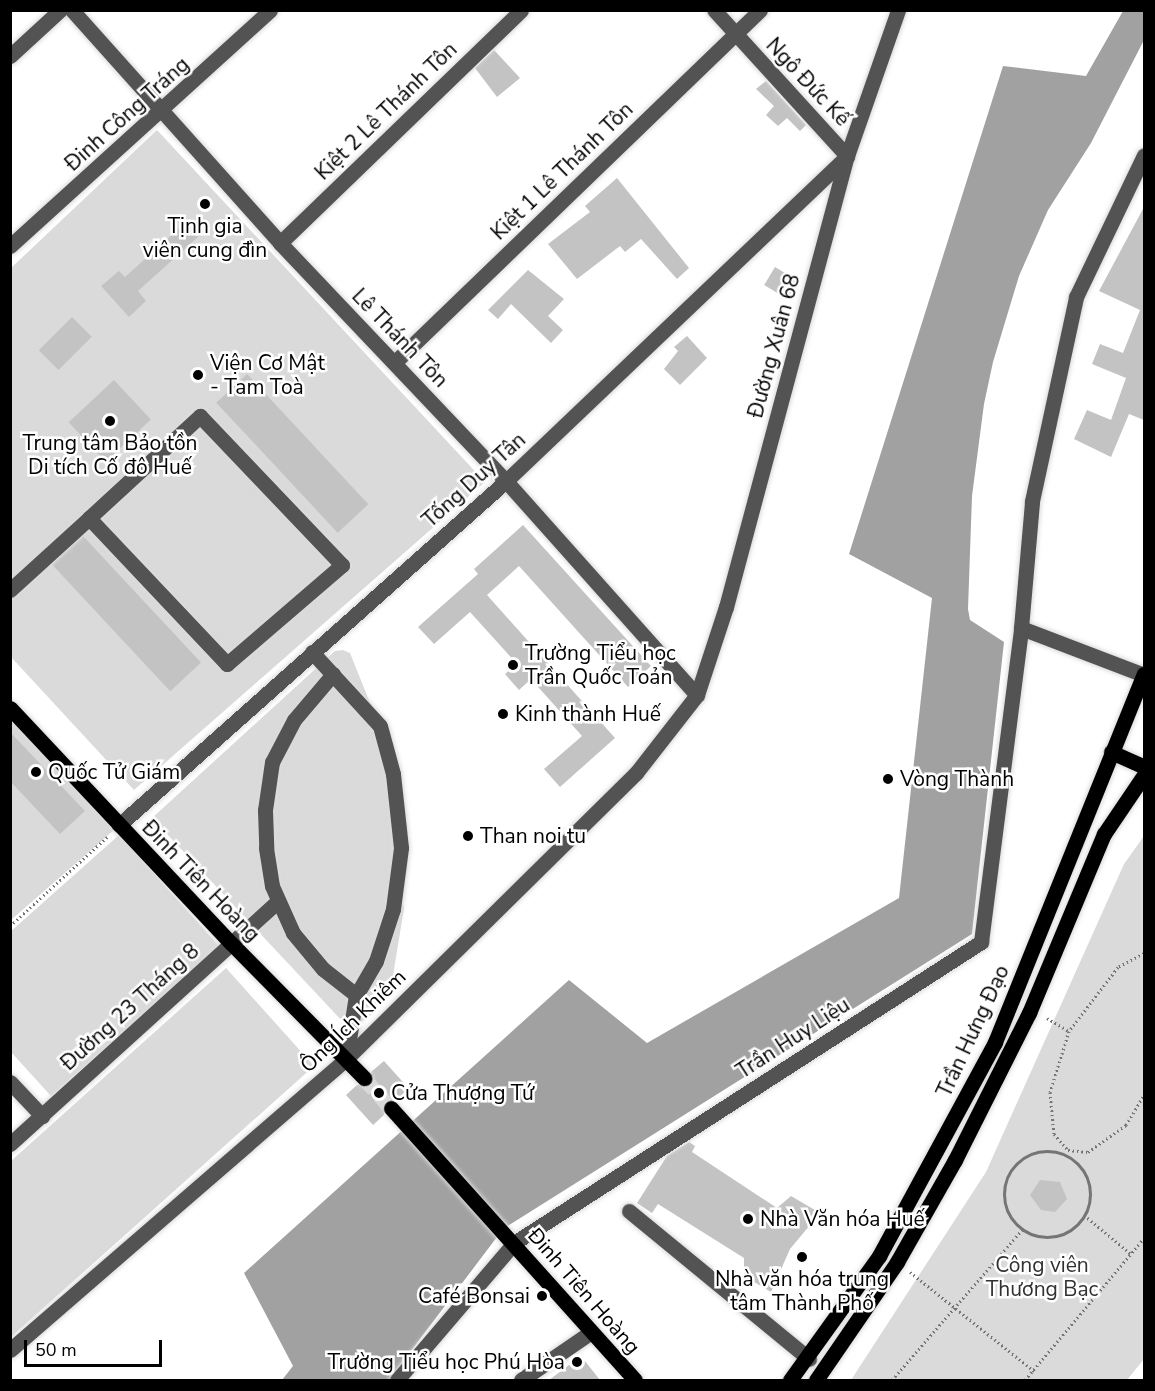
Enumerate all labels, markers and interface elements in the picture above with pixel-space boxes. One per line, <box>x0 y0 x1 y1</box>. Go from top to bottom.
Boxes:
street label: Ngô Đức Kế <box>761 33 855 131</box>
street label: Kiệt 2 Lê Thánh Tôn <box>310 37 462 185</box>
street label: Đinh Công Tráng <box>60 52 194 176</box>
street label: Kiệt 1 Lê Thánh Tôn <box>486 97 638 245</box>
marker: Tịnh gia viên cung đìn <box>198 197 212 211</box>
place label: Tịnh gia viên cung đìn <box>143 213 267 263</box>
street label: Đường Xuân 68 <box>743 271 805 421</box>
street label: Lê Thánh Tôn <box>347 283 453 393</box>
place label: Viện Cơ Mật - Tam Toà <box>210 350 325 400</box>
marker: Viện Cơ Mật - Tam Toà <box>191 368 205 382</box>
marker: Trung tâm Bảo tồn Di tích Cố đô Huế <box>103 414 117 428</box>
street label: Tống Duy Tân <box>417 427 531 533</box>
place label: Trung tâm Bảo tồn Di tích Cố đô Huế <box>22 430 198 480</box>
place label: Trường Tiểu học Trần Quốc Toản <box>525 640 676 690</box>
marker: Trường Tiểu học Trần Quốc Toản <box>506 658 520 672</box>
place label: Kinh thành Huế <box>515 701 661 727</box>
marker: Kinh thành Huế <box>496 707 510 721</box>
place label: Quốc Tử Giám <box>48 759 180 785</box>
marker: Quốc Tử Giám <box>29 765 43 779</box>
place label: Vòng Thành <box>900 766 1014 792</box>
marker: Vòng Thành <box>881 772 895 786</box>
street label: Đinh Tiên Hoàng <box>137 815 265 947</box>
place label: Than noi tu <box>480 823 586 849</box>
marker: Than noi tu <box>461 829 475 843</box>
street label: Đường 23 Tháng 8 <box>56 938 204 1076</box>
street label: Trần Hưng Đạo <box>931 961 1015 1101</box>
street label: Ông Ích Khiêm <box>295 964 411 1078</box>
street label: Trần Huy Liệu <box>732 992 854 1084</box>
place label: Cửa Thượng Tứ <box>391 1080 534 1106</box>
marker: Cửa Thượng Tứ <box>372 1086 386 1100</box>
place label: Nhà Văn hóa Huế <box>760 1206 925 1232</box>
marker: Nhà Văn hóa Huế <box>741 1212 755 1226</box>
street label: Đinh Tiên Hoàng <box>522 1223 646 1359</box>
marker: Nhà văn hóa trung tâm Thành Phố <box>795 1250 809 1264</box>
park label: Công viên Thương Bạc <box>986 1252 1098 1302</box>
place label: Nhà văn hóa trung tâm Thành Phố <box>715 1266 889 1316</box>
place label: Café Bonsai <box>418 1283 530 1309</box>
marker: Café Bonsai <box>535 1289 549 1303</box>
scale bar <box>27 1328 165 1366</box>
text: 50 m <box>35 1338 77 1362</box>
place label: Trường Tiểu học Phú Hòa <box>328 1349 565 1375</box>
marker: Trường Tiểu học Phú Hòa <box>570 1355 584 1369</box>

